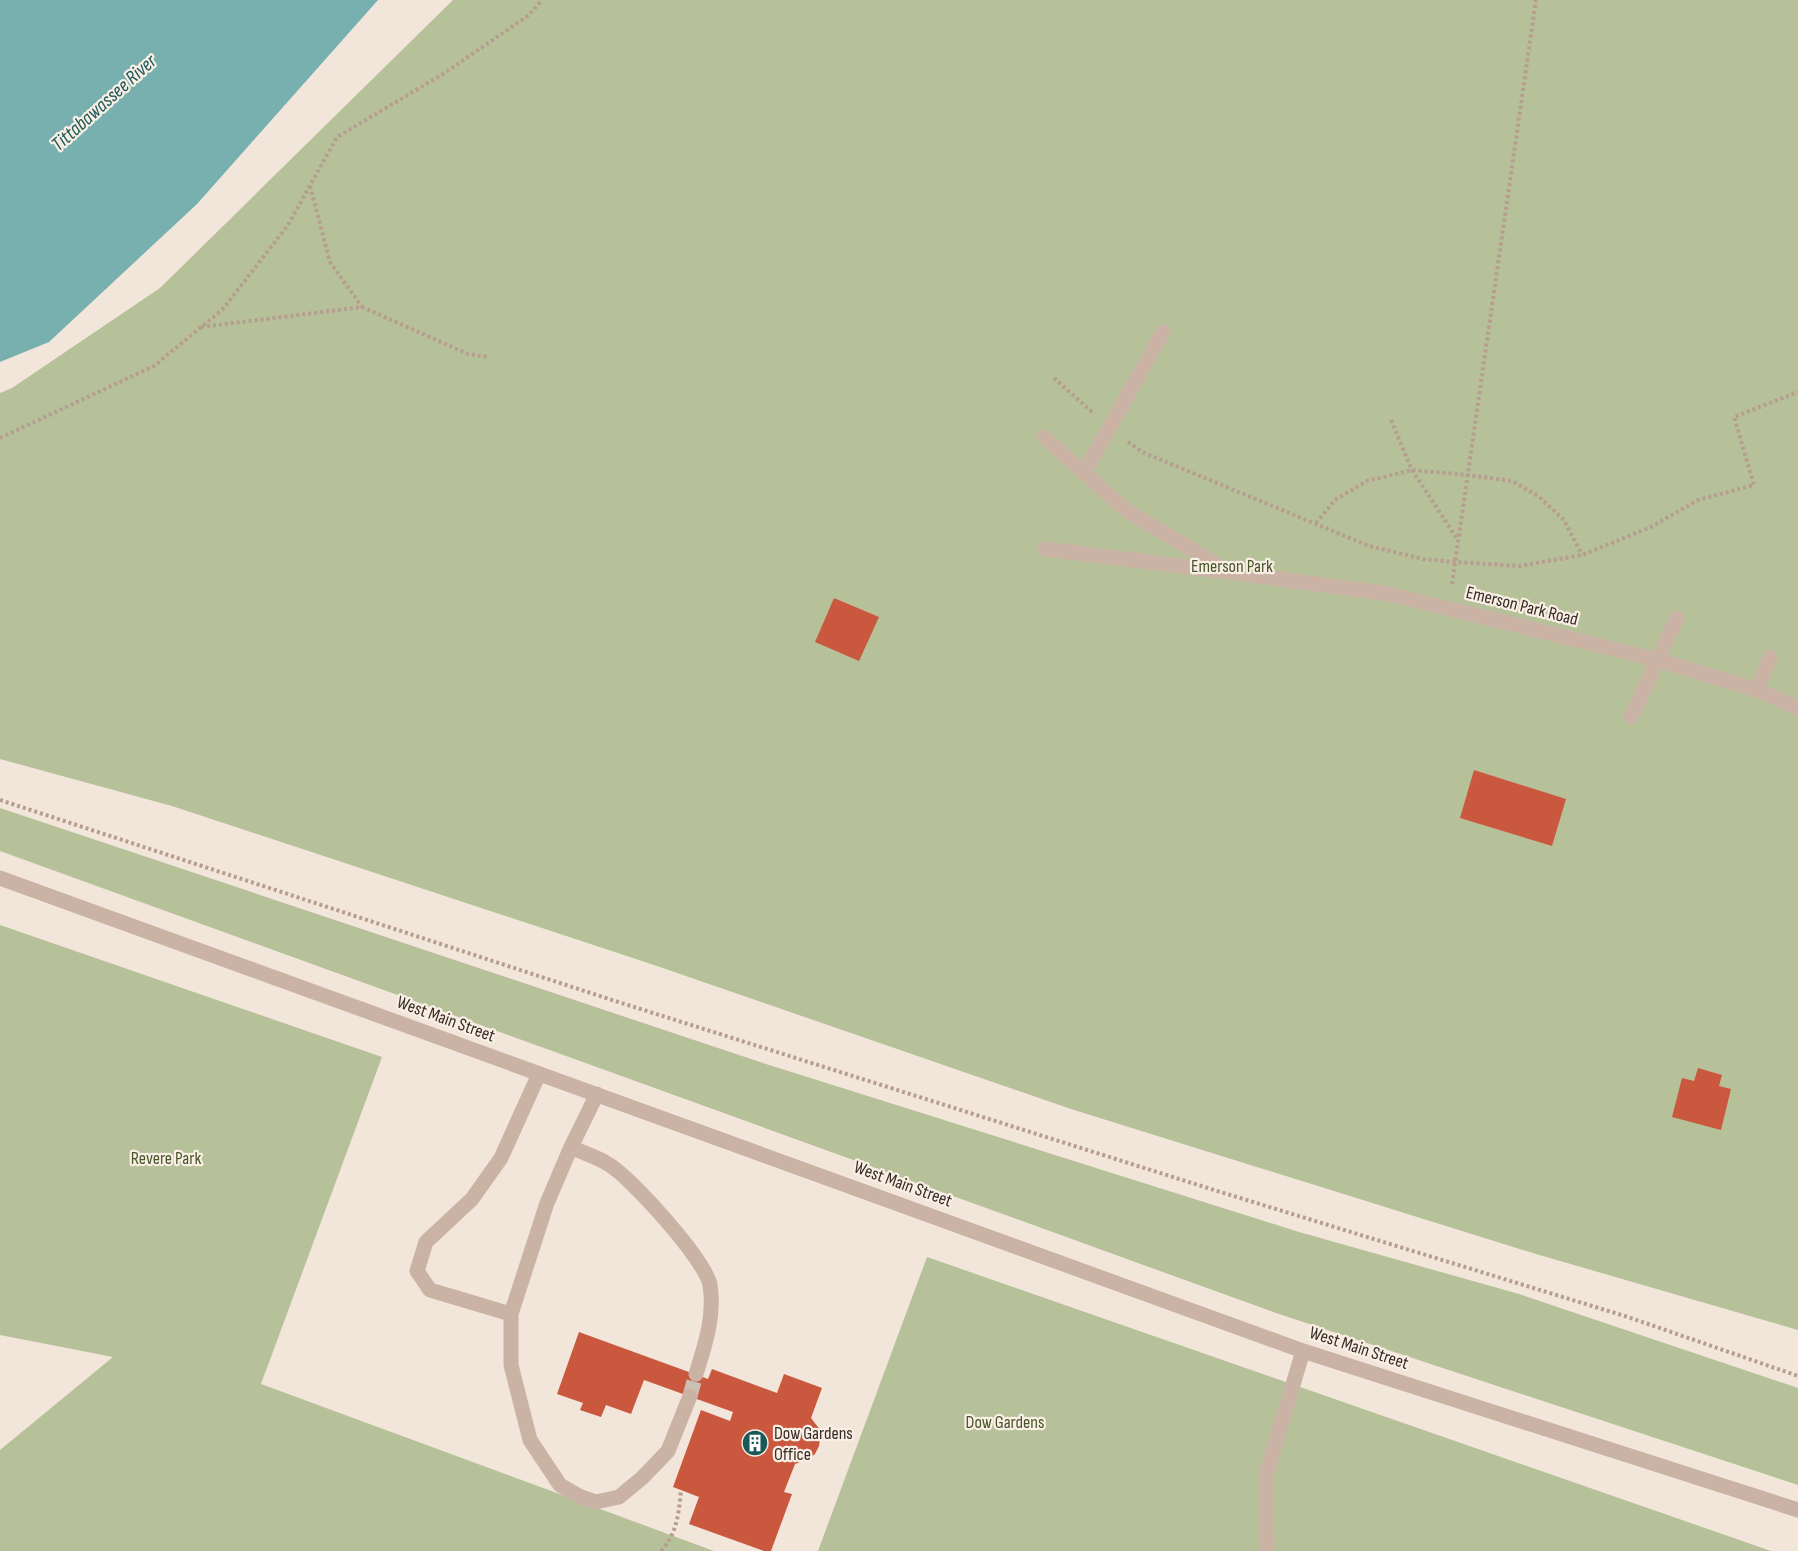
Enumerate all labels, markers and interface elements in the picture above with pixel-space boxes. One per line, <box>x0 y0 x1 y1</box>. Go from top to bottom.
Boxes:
water label: Tittabawassee River <box>47 49 162 156</box>
park label: Emerson Park <box>1191 556 1273 577</box>
street label: Emerson Park Road <box>1464 582 1580 630</box>
street label: West Main Street <box>394 992 498 1047</box>
park label: Revere Park <box>131 1148 201 1169</box>
street label: West Main Street <box>851 1157 955 1212</box>
street label: West Main Street <box>1307 1322 1412 1374</box>
park label: Dow Gardens <box>966 1412 1044 1433</box>
place label: Dow Gardens Office <box>774 1423 853 1465</box>
building icon: Dow Gardens Office <box>740 1428 770 1458</box>

